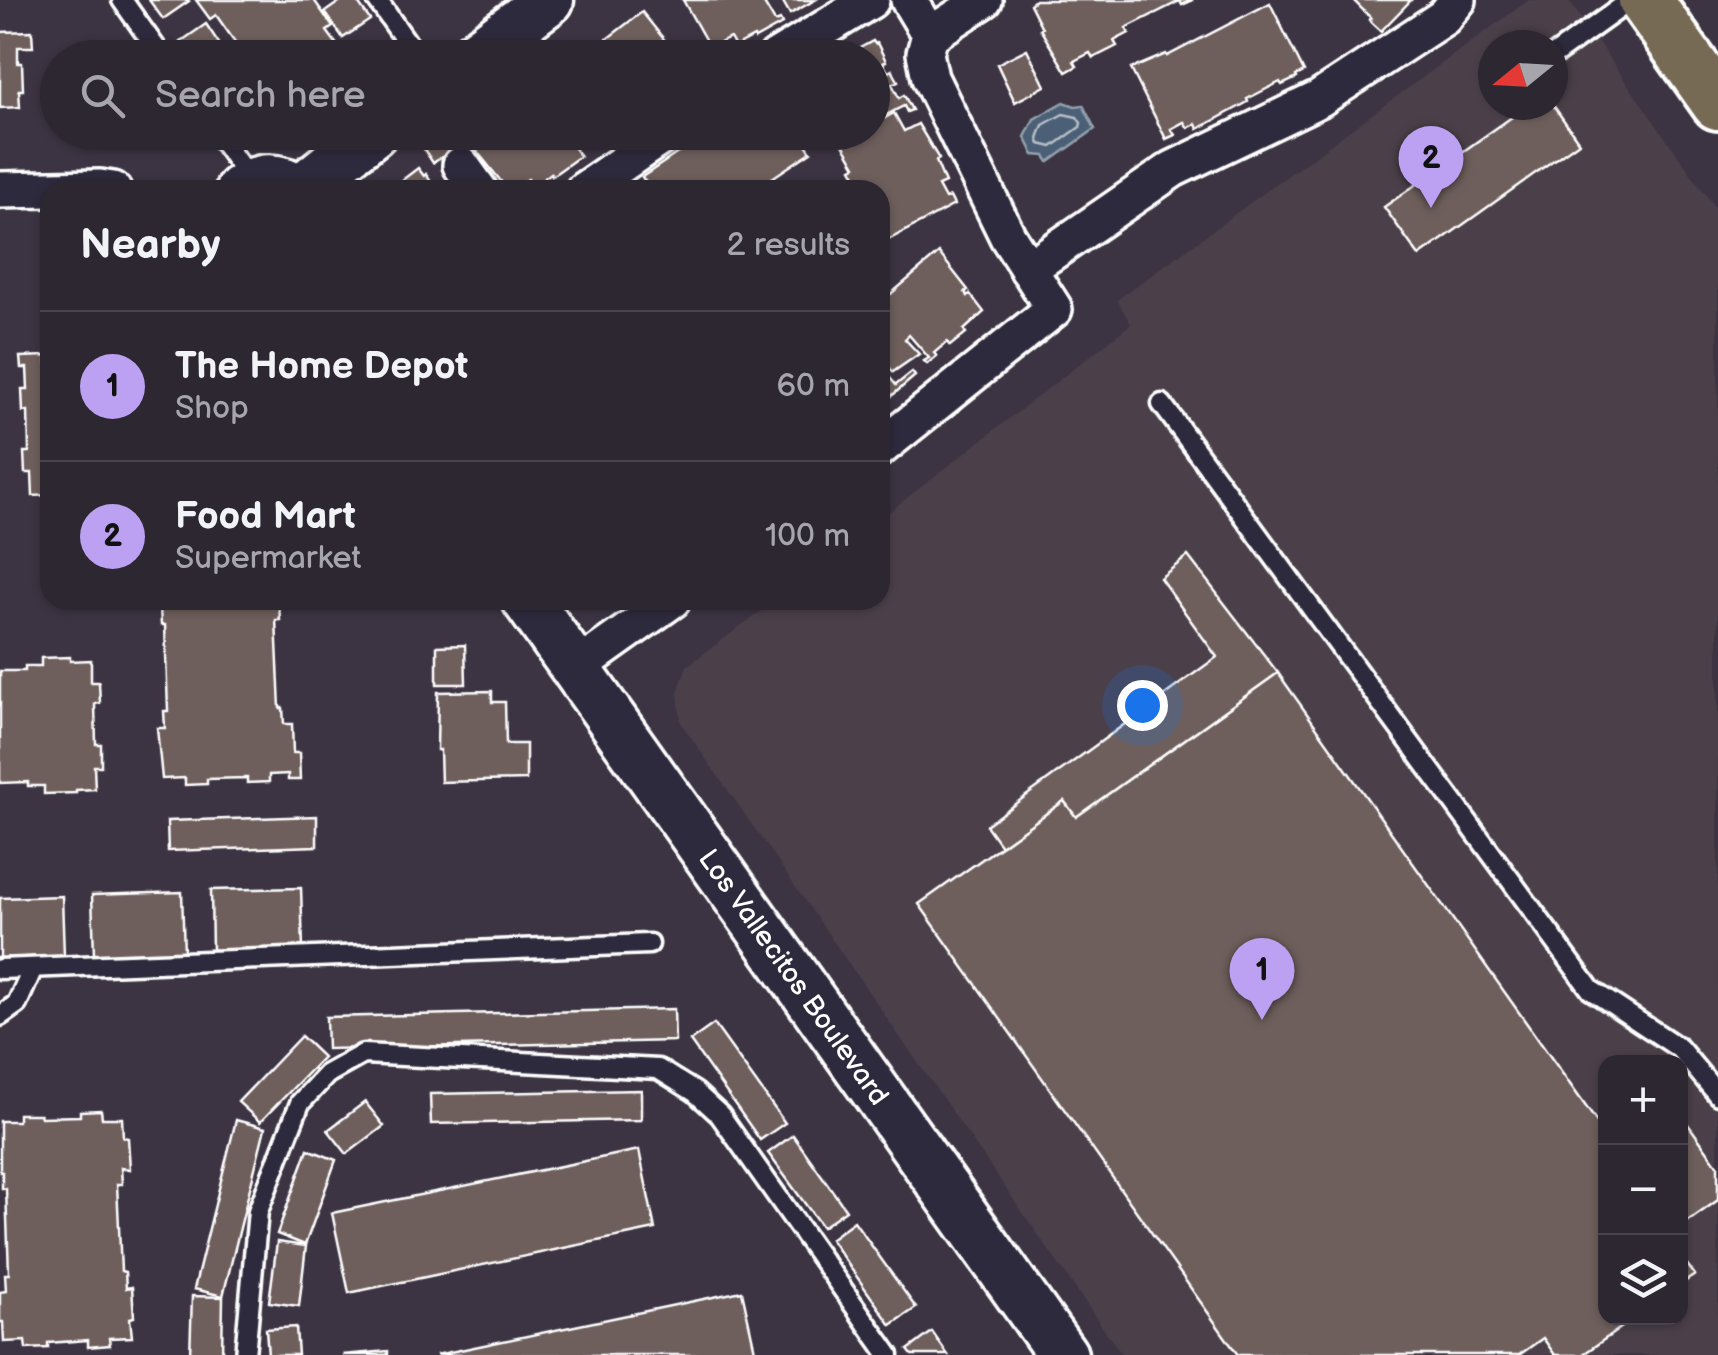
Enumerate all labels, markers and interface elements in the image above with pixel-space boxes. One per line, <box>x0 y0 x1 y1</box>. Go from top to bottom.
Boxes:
north arrow <box>1478 30 1568 120</box>
search box <box>40 40 890 150</box>
icon: search <box>75 68 130 123</box>
text: Search here <box>155 73 366 118</box>
pin: 2 <box>1398 126 1464 208</box>
text: Nearby <box>80 220 220 271</box>
text: 2 results <box>726 226 850 265</box>
text: The Home Depot <box>175 344 468 389</box>
text: 1 <box>106 367 119 406</box>
text: 60 m <box>777 367 850 406</box>
text: Shop <box>175 389 249 428</box>
text: Food Mart <box>175 494 356 539</box>
text: 2 <box>103 517 122 556</box>
text: 100 m <box>765 517 850 556</box>
text: Supermarket <box>175 539 361 578</box>
your location <box>1117 680 1168 731</box>
street label: Los Vallecitos Boulevard <box>691 843 895 1112</box>
pin: 1 <box>1230 938 1294 1020</box>
map controls <box>1598 1055 1688 1325</box>
button: + <box>1598 1055 1688 1145</box>
button: − <box>1598 1145 1688 1235</box>
button: layers <box>1598 1235 1688 1325</box>

